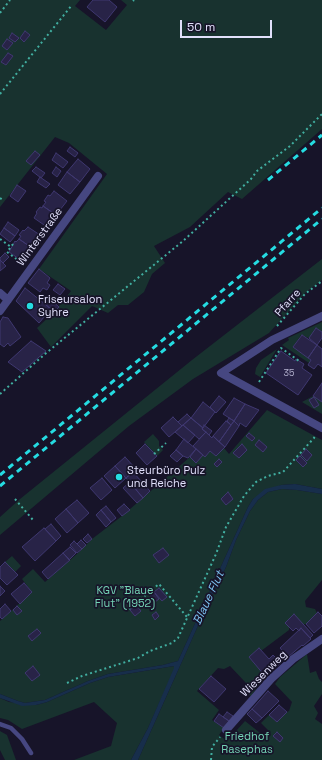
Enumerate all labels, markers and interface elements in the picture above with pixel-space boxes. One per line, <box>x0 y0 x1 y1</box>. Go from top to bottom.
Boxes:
scale bar <box>182 12 274 38</box>
text: 50 m <box>187 19 215 35</box>
street label: Winterstraße <box>14 205 66 269</box>
street label: Pfarre <box>272 287 304 319</box>
place label: Friseursalon Syhre <box>38 293 102 319</box>
marker: Friseursalon Syhre <box>25 301 35 311</box>
house number: 35 <box>284 369 294 379</box>
place label: Steurbüro Pulz und Reiche <box>127 464 205 490</box>
marker: Steurbüro Pulz und Reiche <box>114 472 124 482</box>
water label: Blaue Flut <box>190 569 228 627</box>
park label: KGV "Blaue Flut" (1952) <box>95 584 155 610</box>
street label: Wiesenweg <box>238 648 290 700</box>
park label: Friedhof Rasephas <box>221 730 273 756</box>

